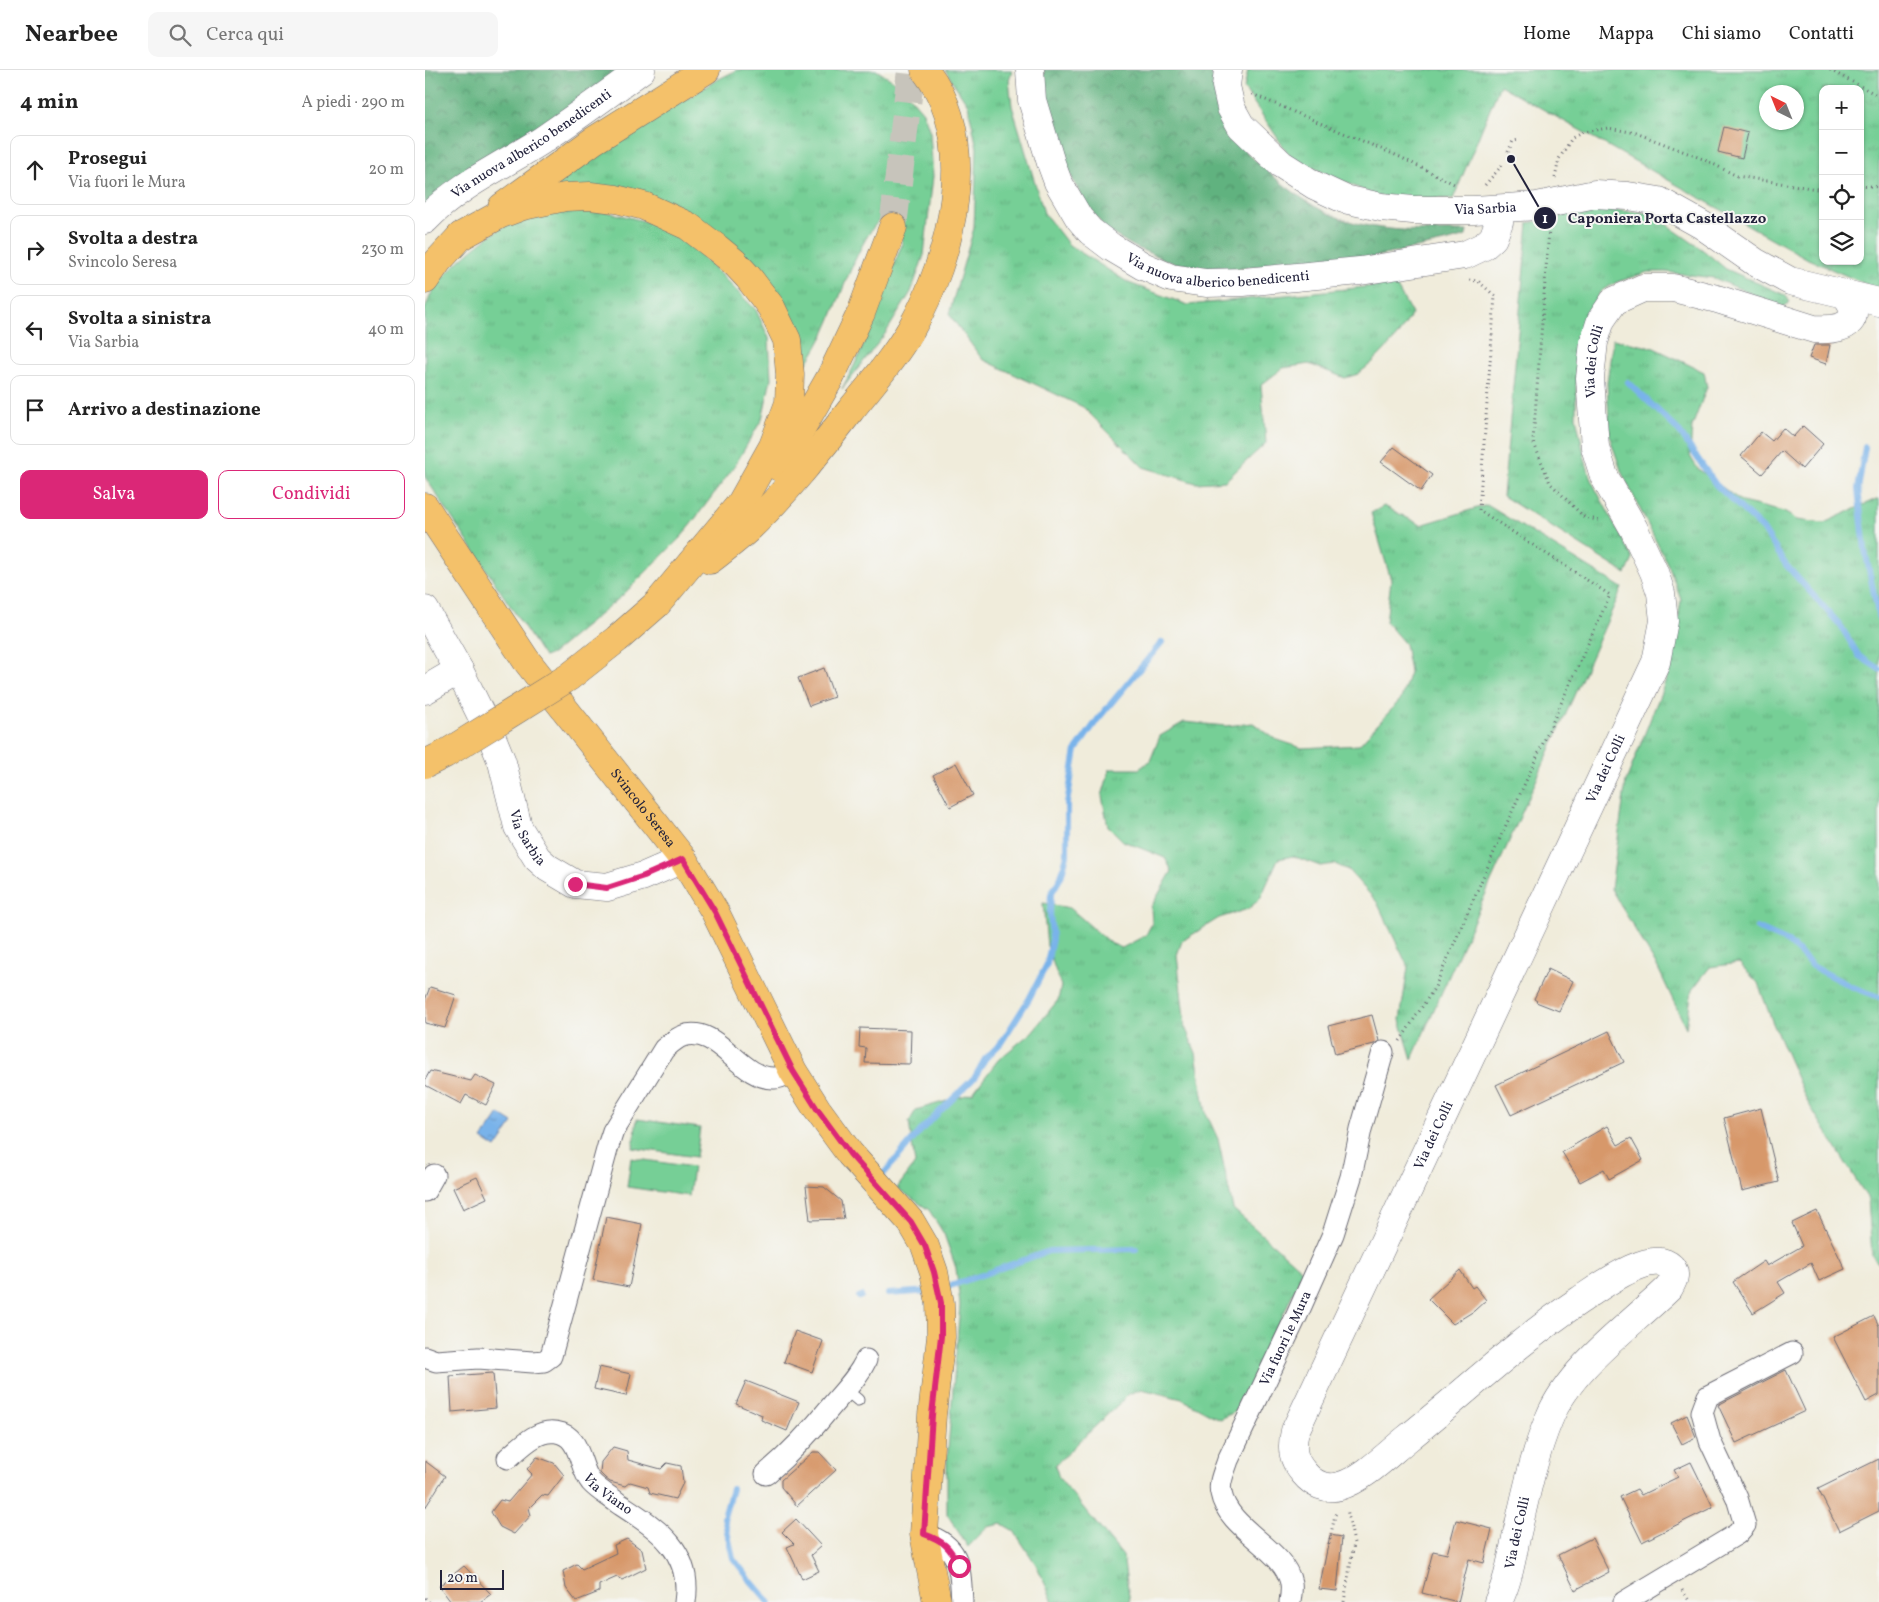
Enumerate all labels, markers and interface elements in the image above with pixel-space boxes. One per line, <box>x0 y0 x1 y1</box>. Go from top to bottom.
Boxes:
search box <box>148 12 498 57</box>
text: Nearbee <box>25 18 118 52</box>
icon: search <box>166 21 194 49</box>
text: Cerca qui <box>206 22 284 48</box>
text: Home <box>1523 22 1571 47</box>
text: Mappa <box>1599 22 1654 47</box>
text: Chi siamo <box>1682 22 1761 47</box>
text: Contatti <box>1789 22 1854 47</box>
street label: Via nuova alberico benedicenti <box>447 85 615 203</box>
north arrow <box>1759 85 1804 130</box>
map controls <box>1819 85 1864 265</box>
button: + <box>1819 85 1864 130</box>
text: 4 min <box>20 88 79 117</box>
text: A piedi · 290 m <box>302 92 405 114</box>
button: − <box>1819 130 1864 175</box>
text: Prosegui <box>68 146 147 172</box>
icon: ahead <box>21 156 49 184</box>
text: 20 m <box>369 159 404 181</box>
text: Via fuori le Mura <box>68 172 186 194</box>
button: locate <box>1819 175 1864 220</box>
street label: Via Sarbia <box>1454 198 1517 220</box>
callout: Caponiera Porta Castellazzo <box>1533 203 1776 233</box>
text: 1 <box>1542 209 1548 230</box>
text: Caponiera Porta Castellazzo <box>1568 209 1767 230</box>
button: layers <box>1819 220 1864 265</box>
text: Svolta a destra <box>68 226 198 252</box>
icon: right <box>21 236 49 264</box>
text: 230 m <box>361 239 404 261</box>
street label: Via nuova alberico benedicenti <box>1122 249 1310 293</box>
text: Svincolo Seresa <box>68 252 177 274</box>
text: Svolta a sinistra <box>68 306 211 332</box>
icon: left <box>21 316 49 344</box>
text: 40 m <box>368 319 404 341</box>
street label: Via dei Colli <box>1581 322 1608 398</box>
text: Via Sarbia <box>68 332 139 354</box>
icon: arrive <box>21 396 49 424</box>
text: Arrivo a destinazione <box>68 397 261 423</box>
button: Salva <box>20 470 208 519</box>
button: Condividi <box>218 470 405 519</box>
street label: Via dei Colli <box>1582 732 1630 806</box>
street label: Svincolo Seresa <box>606 765 680 852</box>
street label: Via Sarbia <box>505 808 550 871</box>
route end <box>564 873 587 896</box>
street label: Via dei Colli <box>1409 1098 1458 1173</box>
street label: Via fuori le Mura <box>1255 1288 1316 1389</box>
street label: Via Viano <box>578 1470 636 1519</box>
street label: Via dei Colli <box>1500 1495 1535 1571</box>
route start <box>948 1555 971 1578</box>
scale bar <box>440 1567 504 1590</box>
text: 20 m <box>447 1569 478 1588</box>

